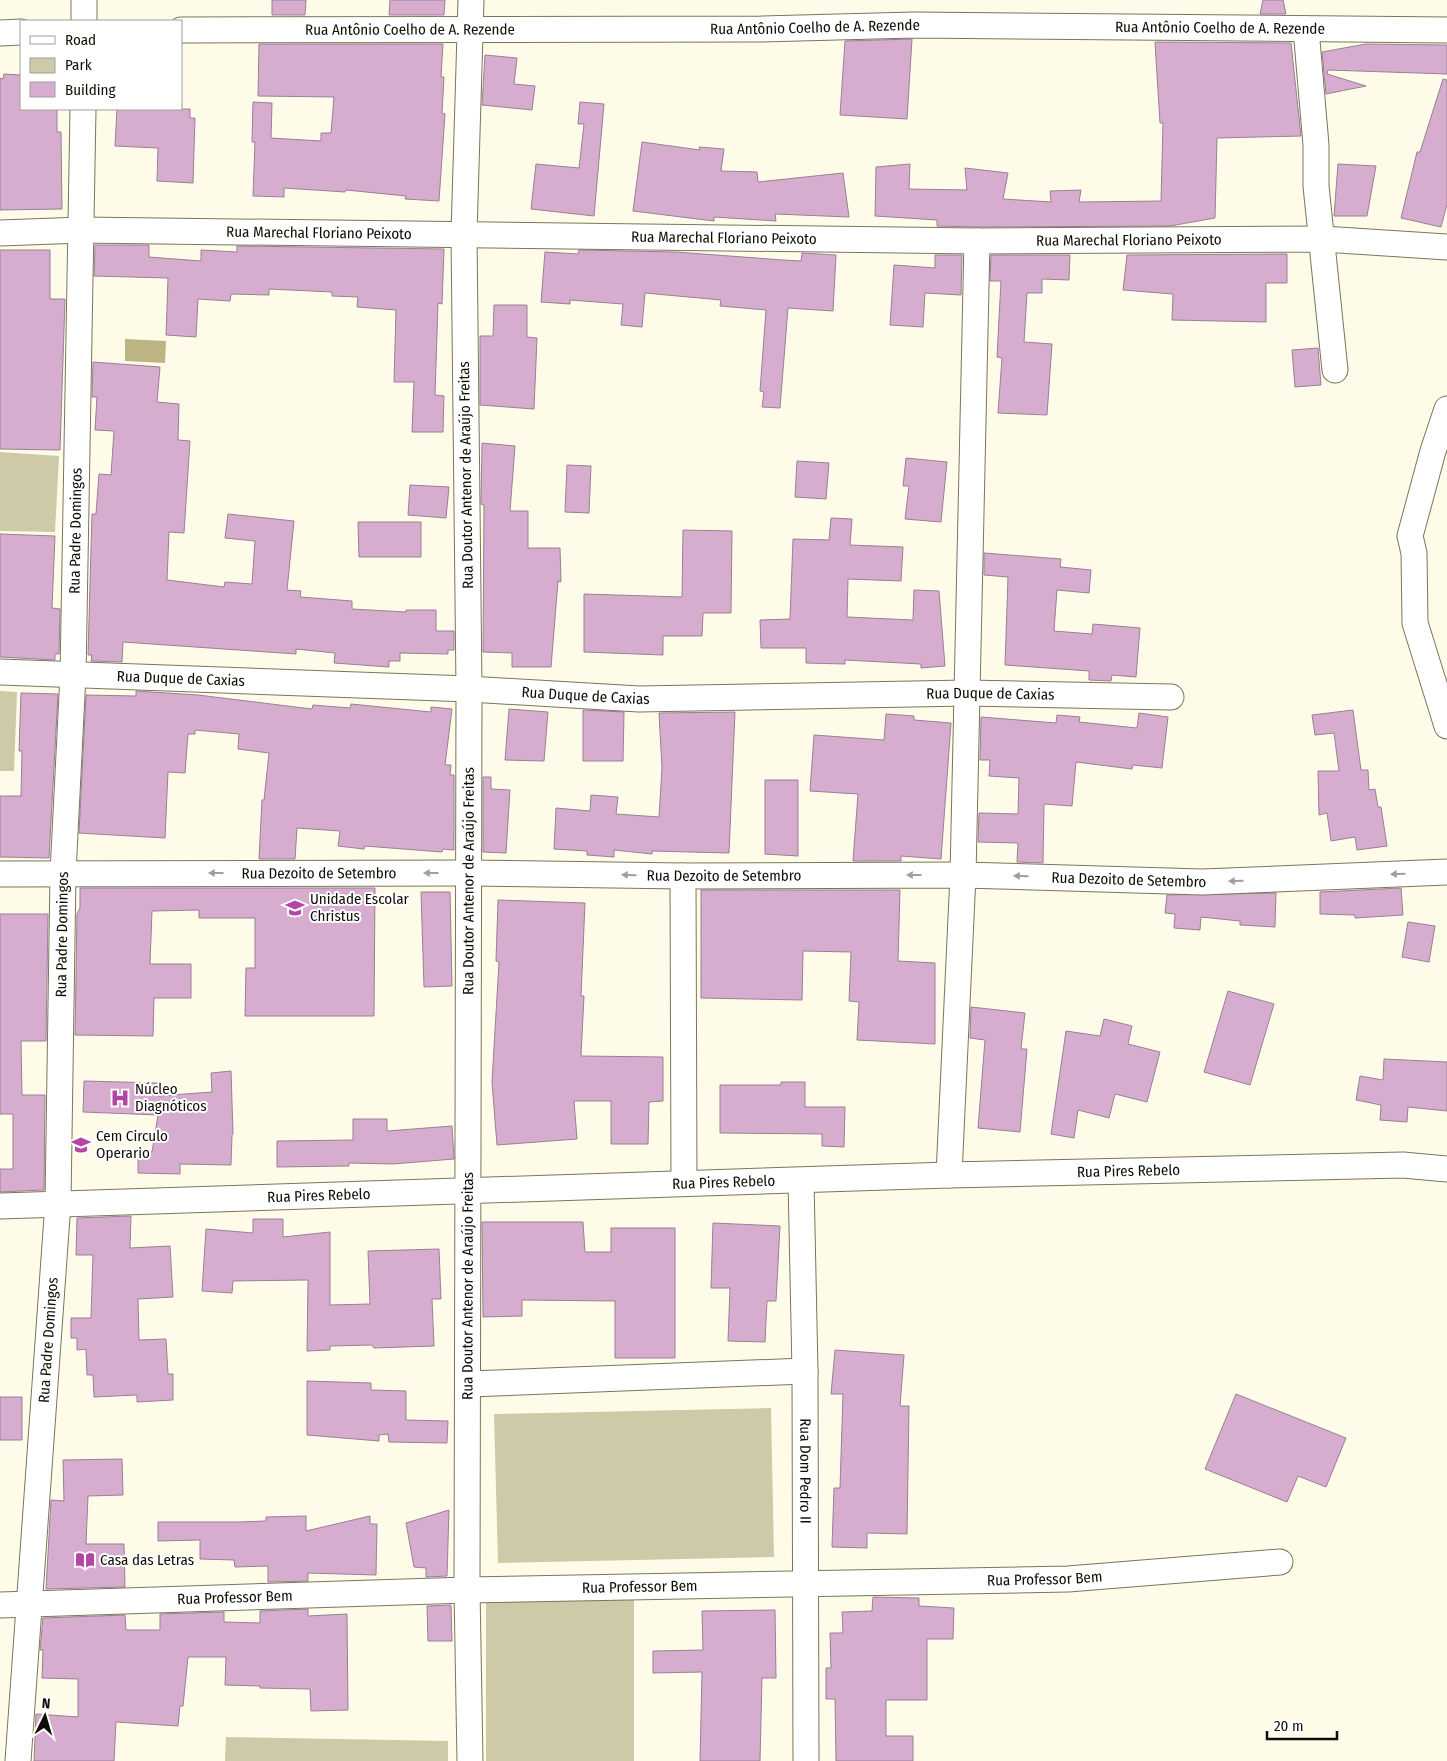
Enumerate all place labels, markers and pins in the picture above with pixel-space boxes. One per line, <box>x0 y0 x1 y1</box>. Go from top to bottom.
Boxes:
place label: Unidade Escolar Christus <box>310 890 409 925</box>
school or university icon: Unidade Escolar Christus <box>284 897 306 919</box>
place label: Núcleo Diagnóticos <box>135 1080 207 1115</box>
hospital icon: Núcleo Diagnóticos <box>109 1087 131 1109</box>
place label: Cem Circulo Operario <box>96 1127 168 1162</box>
school or university icon: Cem Circulo Operario <box>70 1134 92 1156</box>
library icon: Casa das Letras <box>74 1549 96 1571</box>
place label: Casa das Letras <box>100 1551 194 1569</box>

